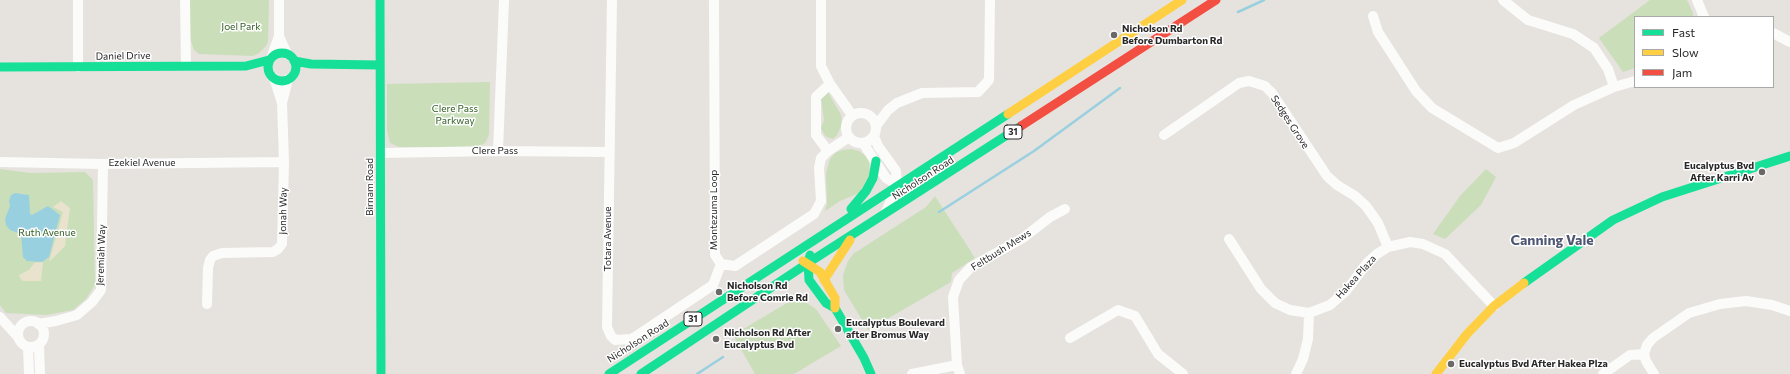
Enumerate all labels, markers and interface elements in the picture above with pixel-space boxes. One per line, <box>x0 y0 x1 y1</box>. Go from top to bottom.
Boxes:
legend <box>1634 16 1774 88</box>
park label: Joel Park <box>221 21 261 33</box>
place label: Nicholson Rd Before Dumbarton Rd <box>1122 23 1222 46</box>
text: Fast <box>1672 25 1695 39</box>
marker: Nicholson Rd Before Dumbarton Rd <box>1109 30 1119 40</box>
text: Slow <box>1672 45 1699 59</box>
street label: Daniel Drive <box>96 50 150 62</box>
text: Jam <box>1672 65 1692 79</box>
street label: Sedges Grove <box>1268 93 1312 151</box>
park label: Clere Pass Parkway <box>432 103 478 126</box>
road number: 31 <box>1004 125 1022 139</box>
street label: Clere Pass <box>472 145 518 157</box>
street label: Nicholson Road <box>890 154 956 202</box>
street label: Ezekiel Avenue <box>108 157 176 169</box>
street label: Birnam Road <box>364 158 376 216</box>
place label: Eucalyptus Bvd After Karri Av <box>1684 160 1754 184</box>
marker: Eucalyptus Bvd After Karri Av <box>1757 167 1767 177</box>
street label: Montezuma Loop <box>708 170 720 250</box>
street label: Jonah Way <box>277 187 289 235</box>
street label: Totara Avenue <box>602 206 614 272</box>
street label: Jeremiah Way <box>94 224 108 286</box>
park label: Ruth Avenue <box>18 227 76 239</box>
street label: Feltbush Mews <box>969 227 1033 273</box>
district label: Canning Vale <box>1510 232 1594 248</box>
street label: Hakea Plaza <box>1333 253 1379 301</box>
place label: Nicholson Rd Before Comrie Rd <box>727 280 808 304</box>
marker: Nicholson Rd Before Comrie Rd <box>714 287 724 297</box>
road number: 31 <box>684 312 702 326</box>
street label: Nicholson Road <box>605 317 671 365</box>
place label: Eucalyptus Boulevard after Bromus Way <box>846 317 945 340</box>
marker: Eucalyptus Boulevard after Bromus Way <box>833 324 843 334</box>
place label: Nicholson Rd After Eucalyptus Bvd <box>724 327 811 350</box>
marker: Nicholson Rd After Eucalyptus Bvd <box>711 334 721 344</box>
place label: Eucalyptus Bvd After Hakea Plza <box>1459 358 1608 370</box>
marker: Eucalyptus Bvd After Hakea Plza <box>1446 359 1456 369</box>

